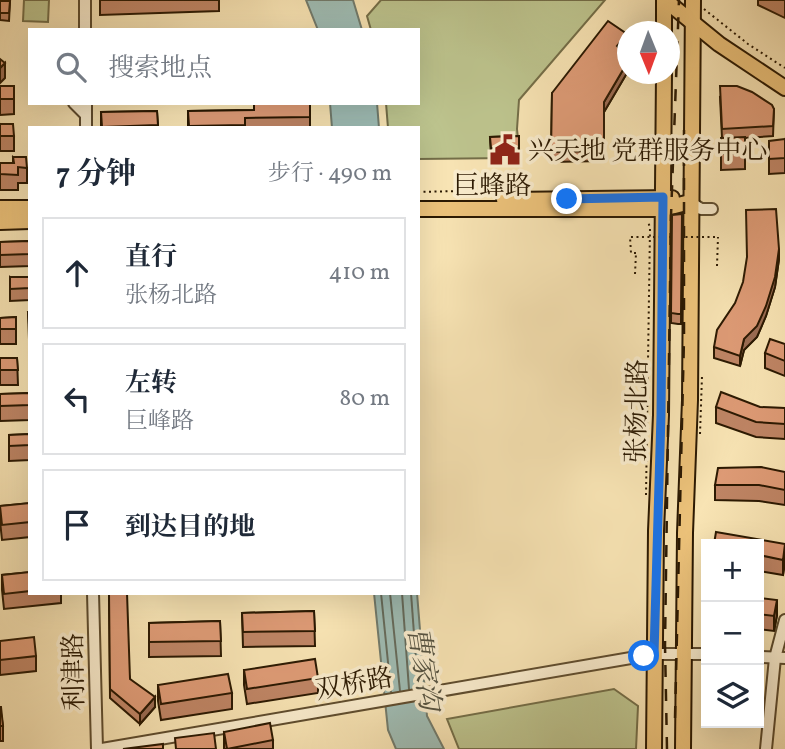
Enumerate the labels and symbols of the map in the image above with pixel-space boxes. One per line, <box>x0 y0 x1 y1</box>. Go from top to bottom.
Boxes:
north arrow <box>617 21 680 84</box>
public building icon: 兴天地 党群服务中心 <box>488 133 522 167</box>
place label: 兴天地 党群服务中心 <box>528 134 767 170</box>
street label: 巨蜂路 <box>453 169 531 205</box>
route end <box>551 183 582 214</box>
street label: 张杨北路 <box>619 359 657 463</box>
water label: 曹家沟 <box>397 624 449 717</box>
street label: 利津路 <box>56 633 94 711</box>
route start <box>628 640 659 671</box>
street label: 双桥路 <box>313 660 396 709</box>

